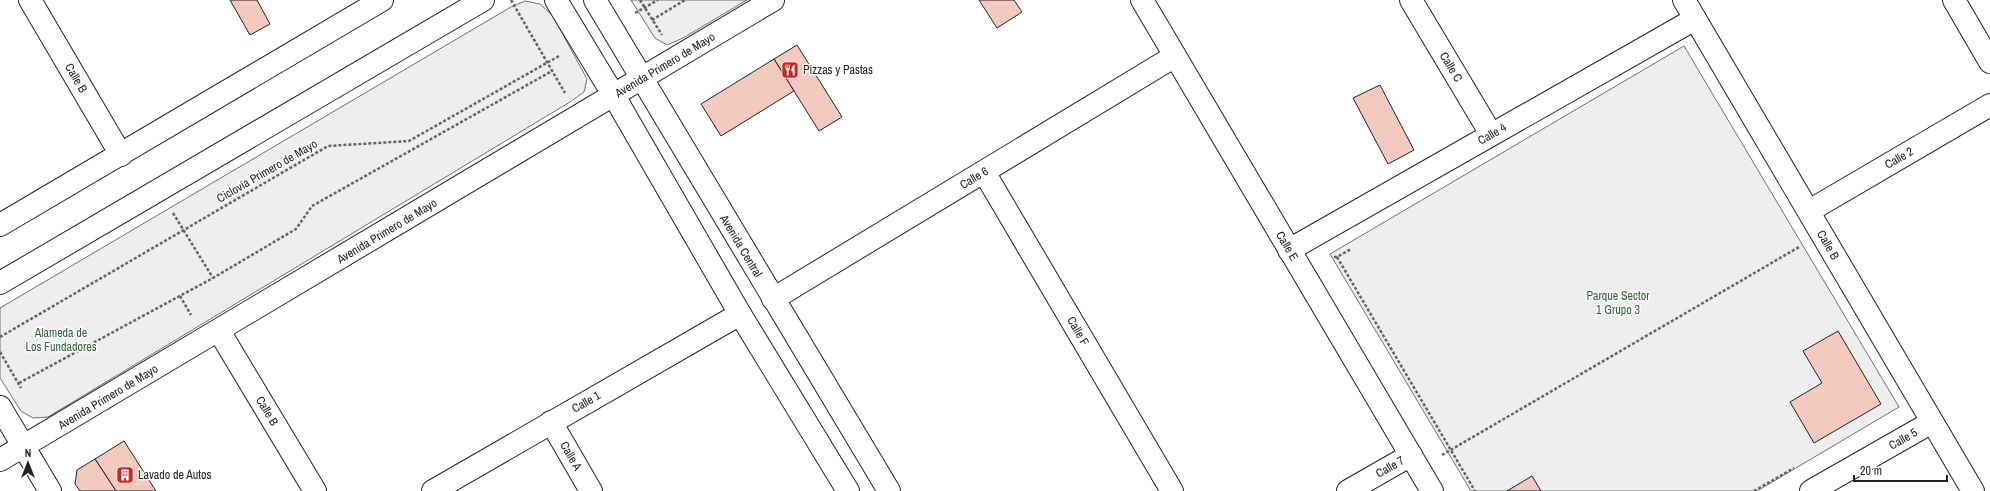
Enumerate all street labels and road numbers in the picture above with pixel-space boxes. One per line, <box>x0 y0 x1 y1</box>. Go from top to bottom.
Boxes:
street label: Avenida Primero de Mayo <box>611 29 718 102</box>
street label: Calle C <box>1436 49 1466 85</box>
street label: Calle B <box>61 60 91 96</box>
street label: Calle 4 <box>1475 119 1510 149</box>
street label: Ciclovía Primero de Mayo <box>214 136 320 206</box>
street label: Calle 2 <box>1882 143 1916 173</box>
street label: Calle 6 <box>957 163 991 193</box>
street label: Avenida Primero de Mayo <box>333 195 440 268</box>
street label: Avenida Central <box>715 211 766 280</box>
street label: Calle B <box>1813 227 1843 263</box>
street label: Calle E <box>1272 228 1302 264</box>
street label: Calle F <box>1063 314 1093 348</box>
street label: Avenida Primero de Mayo <box>54 361 161 434</box>
street label: Calle 1 <box>569 387 604 417</box>
street label: Calle B <box>252 393 282 429</box>
street label: Calle 5 <box>1886 424 1921 454</box>
street label: Calle A <box>556 438 586 474</box>
street label: Calle 7 <box>1373 452 1408 482</box>

